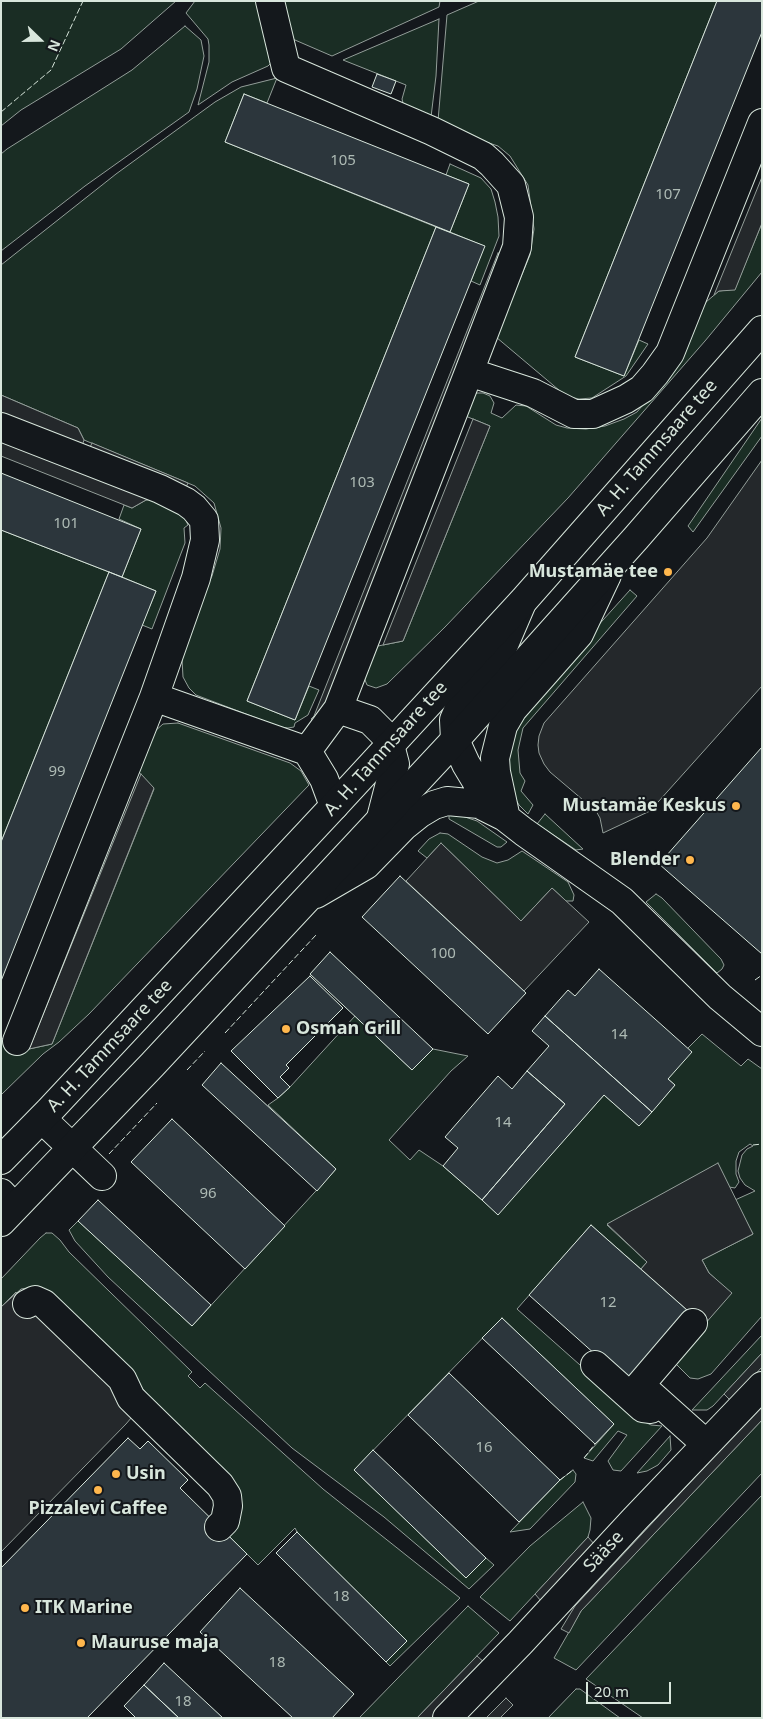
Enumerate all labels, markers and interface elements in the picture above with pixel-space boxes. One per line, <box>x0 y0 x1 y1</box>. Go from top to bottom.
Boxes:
north arrow <box>15 15 65 65</box>
text: N <box>43 37 65 55</box>
house number: 105 <box>330 152 356 170</box>
house number: 107 <box>655 186 681 204</box>
street label: A. H. Tammsaare tee <box>592 375 722 521</box>
house number: 103 <box>349 474 375 492</box>
house number: 101 <box>53 515 79 533</box>
place label: Mustamäe tee <box>529 561 658 583</box>
marker: Mustamäe tee <box>662 566 674 578</box>
street label: A. H. Tammsaare tee <box>320 677 452 821</box>
house number: 99 <box>48 763 66 781</box>
place label: Mustamäe Keskus <box>562 795 726 817</box>
marker: Mustamäe Keskus <box>730 800 742 812</box>
place label: Blender <box>610 849 680 871</box>
marker: Blender <box>684 854 696 866</box>
house number: 100 <box>430 945 456 963</box>
street label: A. H. Tammsaare tee <box>43 975 177 1117</box>
place label: Osman Grill <box>296 1018 401 1040</box>
marker: Osman Grill <box>280 1023 292 1035</box>
house number: 14 <box>610 1026 628 1044</box>
house number: 14 <box>494 1114 512 1132</box>
house number: 96 <box>199 1185 217 1203</box>
house number: 12 <box>599 1294 617 1312</box>
house number: 16 <box>475 1439 493 1457</box>
place label: Usin <box>126 1463 166 1485</box>
marker: Usin <box>110 1468 122 1480</box>
marker: Pizzalevi Caffee <box>92 1484 104 1496</box>
place label: Pizzalevi Caffee <box>29 1498 167 1520</box>
street label: Sääse <box>579 1527 629 1577</box>
house number: 18 <box>332 1588 350 1606</box>
place label: ITK Marine <box>35 1597 133 1619</box>
marker: ITK Marine <box>19 1602 31 1614</box>
place label: Mauruse maja <box>91 1632 219 1654</box>
marker: Mauruse maja <box>75 1637 87 1649</box>
house number: 18 <box>268 1654 286 1672</box>
scale bar <box>588 1672 673 1704</box>
text: 20 m <box>594 1681 629 1701</box>
house number: 18 <box>174 1693 192 1711</box>

